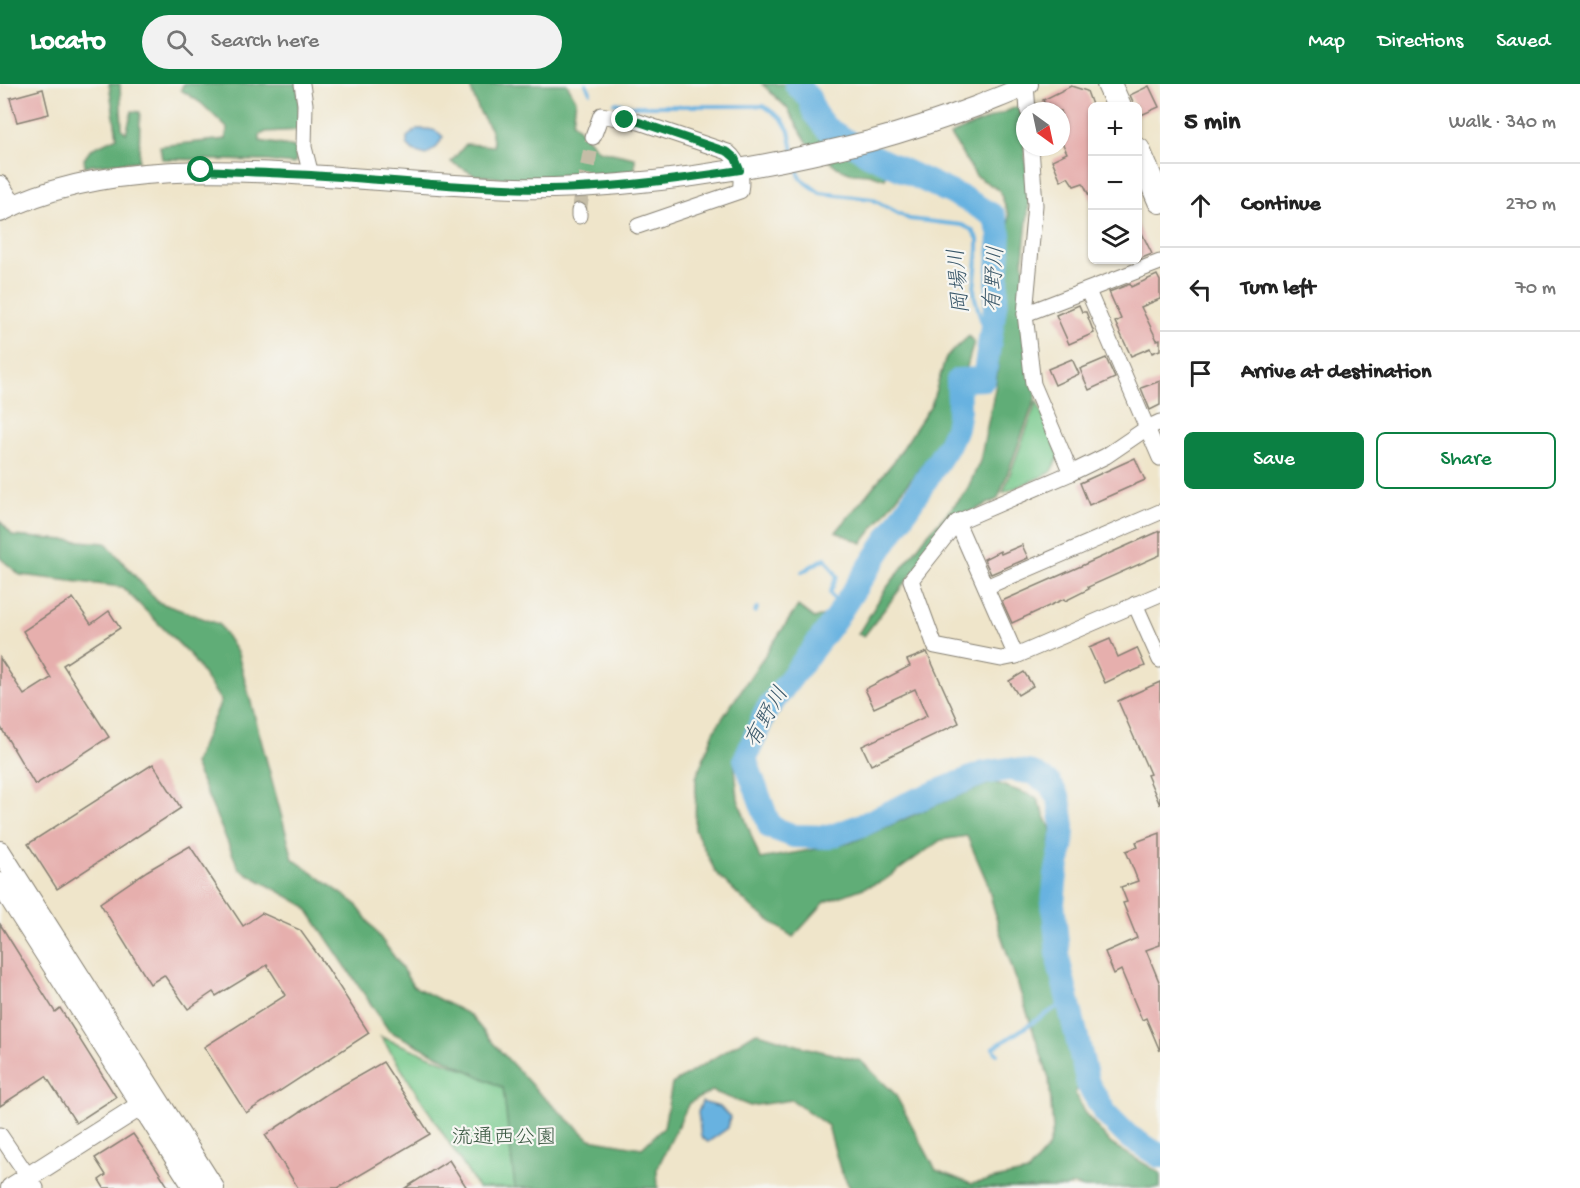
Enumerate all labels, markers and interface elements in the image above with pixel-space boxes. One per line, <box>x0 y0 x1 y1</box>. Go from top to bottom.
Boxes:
search box <box>142 15 562 69</box>
text: Locato <box>30 26 106 59</box>
icon: search <box>163 26 196 59</box>
text: Search here <box>211 29 319 55</box>
text: Map <box>1308 30 1345 55</box>
text: Directions <box>1378 30 1463 55</box>
text: Saved <box>1496 30 1550 55</box>
north arrow <box>1016 102 1070 156</box>
map controls <box>1088 102 1142 264</box>
button: + <box>1088 102 1142 156</box>
route end <box>611 106 637 132</box>
text: 5 min <box>1184 108 1240 139</box>
text: Walk · 340 m <box>1449 112 1556 135</box>
route start <box>187 156 213 182</box>
button: − <box>1088 156 1142 210</box>
icon: ahead <box>1184 189 1217 222</box>
text: Continue <box>1241 192 1321 218</box>
text: 270 m <box>1506 194 1556 217</box>
button: layers <box>1088 210 1142 264</box>
water label: 有野川 <box>980 245 1011 313</box>
water label: 岡場川 <box>945 247 977 315</box>
icon: left <box>1184 273 1217 306</box>
text: Turn left <box>1241 276 1315 302</box>
text: 70 m <box>1515 278 1556 301</box>
icon: arrive <box>1184 357 1217 390</box>
text: Arrive at destination <box>1241 360 1431 386</box>
button: Save <box>1184 432 1364 489</box>
button: Share <box>1376 432 1556 489</box>
water label: 有野川 <box>739 682 796 753</box>
park label: 流通西公園 <box>452 1126 557 1152</box>

